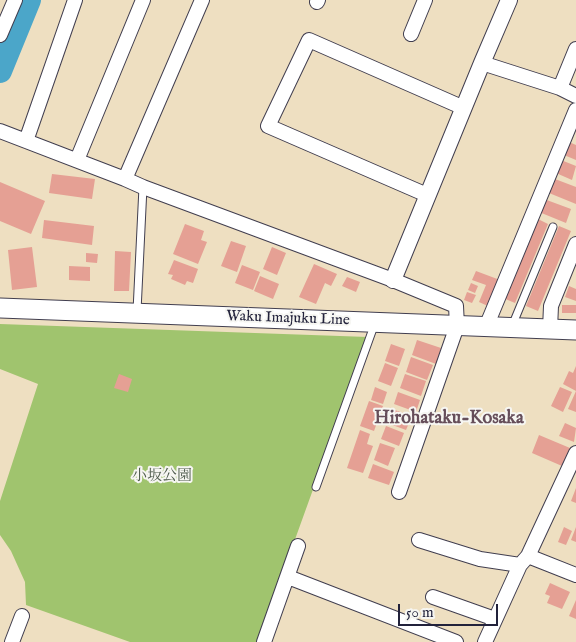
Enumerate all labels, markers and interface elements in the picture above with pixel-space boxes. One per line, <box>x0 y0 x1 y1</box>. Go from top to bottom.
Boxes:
street label: Waku Imajuku Line <box>226 308 350 330</box>
district label: Hirohataku-Kosaka <box>374 408 524 430</box>
park label: 小坂公園 <box>132 468 192 486</box>
scale bar <box>401 594 501 626</box>
text: 50 m <box>406 603 434 622</box>

